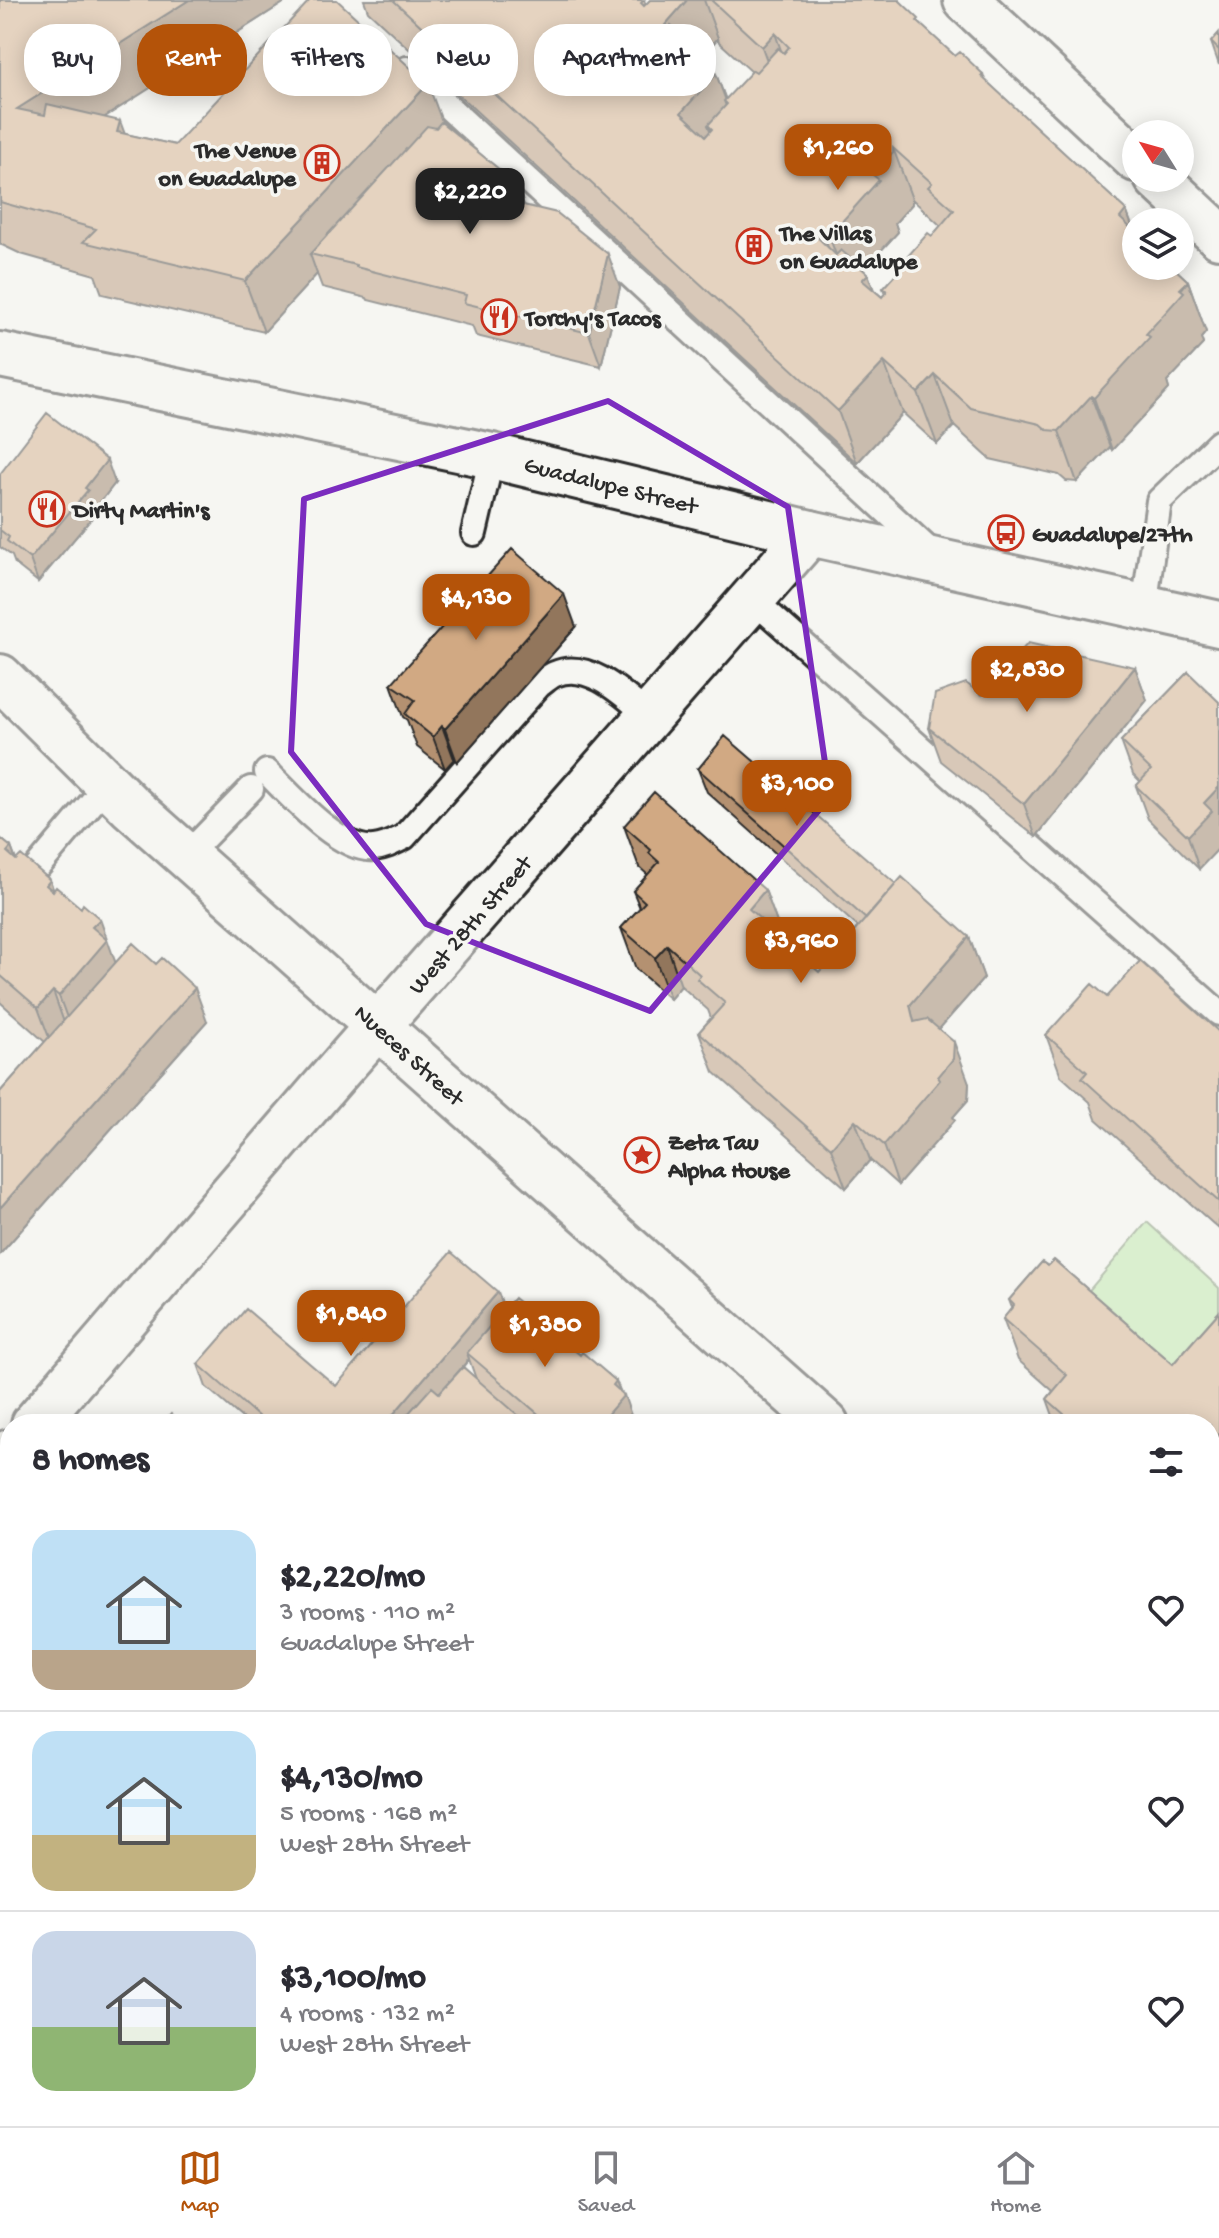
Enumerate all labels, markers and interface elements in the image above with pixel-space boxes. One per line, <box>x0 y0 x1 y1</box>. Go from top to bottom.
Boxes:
chip: Buy <box>24 24 121 96</box>
chip: Rent <box>137 24 247 96</box>
chip: Filters <box>263 24 392 96</box>
chip: New <box>408 24 518 96</box>
chip: Apartment <box>534 24 716 96</box>
north arrow <box>1122 120 1194 192</box>
map controls <box>1122 120 1194 280</box>
pin: $1,260 <box>773 124 903 192</box>
text: $1,260 <box>802 134 874 165</box>
place label: The Venue on Guadalupe <box>158 138 298 195</box>
building icon: The Venue on Guadalupe <box>303 144 341 182</box>
pin: $2,220 <box>405 168 535 236</box>
text: $2,220 <box>434 178 506 209</box>
button: layers <box>1122 208 1194 280</box>
place label: The Villas on Guadalupe <box>778 221 919 278</box>
building icon: The Villas on Guadalupe <box>735 227 773 265</box>
restaurant icon: Torchy's Tacos <box>480 298 518 336</box>
place label: Torchy's Tacos <box>523 306 662 335</box>
street label: Guadalupe Street <box>521 452 702 523</box>
restaurant icon: Dirty Martin's <box>28 490 66 528</box>
place label: Dirty Martin's <box>71 498 211 527</box>
bus stop icon: Guadalupe/27th <box>987 514 1025 552</box>
place label: Guadalupe/27th <box>1032 522 1193 551</box>
pin: $4,130 <box>411 574 541 642</box>
text: $4,130 <box>441 584 511 615</box>
pin: $2,830 <box>962 646 1092 714</box>
text: $2,830 <box>989 656 1065 687</box>
pin: $3,100 <box>732 760 862 828</box>
text: $3,100 <box>760 770 834 801</box>
street label: West 28th Street <box>403 849 541 1002</box>
pin: $3,960 <box>736 917 866 985</box>
text: $3,960 <box>764 927 838 958</box>
street label: Nueces Street <box>347 1000 470 1115</box>
place label: Zeta Tau Alpha House <box>667 1130 791 1187</box>
place icon: Zeta Tau Alpha House <box>623 1136 661 1174</box>
pin: $1,840 <box>286 1290 416 1358</box>
text: $1,840 <box>315 1300 387 1331</box>
pin: $1,380 <box>480 1301 610 1369</box>
text: $1,380 <box>509 1311 581 1342</box>
icon: filters <box>1144 1440 1188 1484</box>
text: 8 homes <box>32 1442 149 1482</box>
text: $2,220/mo <box>280 1559 425 1599</box>
icon: home <box>96 1562 192 1658</box>
icon: heart <box>1144 1588 1188 1632</box>
text: 3 rooms · 110 m² <box>280 1599 455 1630</box>
text: Guadalupe Street <box>280 1630 472 1661</box>
text: $4,130/mo <box>280 1760 423 1800</box>
icon: home <box>96 1763 192 1859</box>
icon: heart <box>1144 1789 1188 1833</box>
text: 5 rooms · 168 m² <box>280 1800 457 1831</box>
text: West 28th Street <box>280 1831 469 1862</box>
text: $3,100/mo <box>280 1960 426 2000</box>
icon: home <box>96 1963 192 2059</box>
icon: heart <box>1144 1989 1188 2033</box>
text: 4 rooms · 132 m² <box>280 2000 455 2031</box>
text: West 28th Street <box>280 2031 469 2062</box>
tab: Map <box>178 2146 222 2220</box>
tab: Saved <box>578 2146 634 2220</box>
tab: Home <box>990 2146 1041 2220</box>

